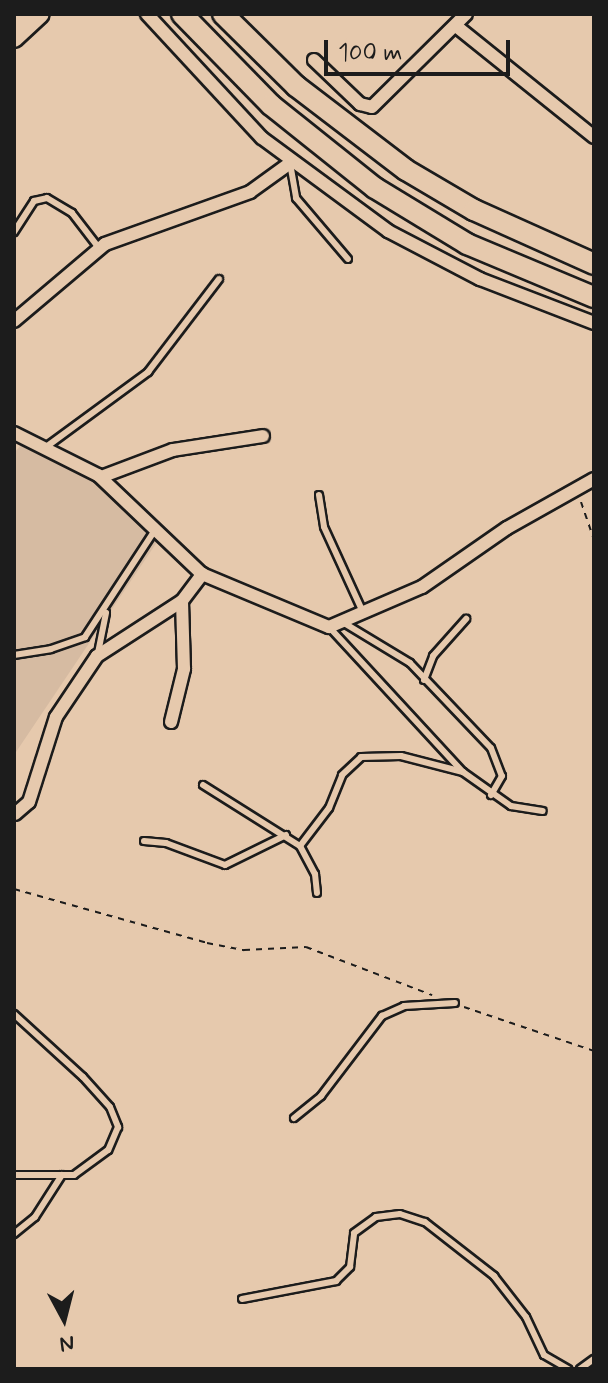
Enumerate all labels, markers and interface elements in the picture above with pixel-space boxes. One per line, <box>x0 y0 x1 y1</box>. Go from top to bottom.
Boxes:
scale bar <box>328 24 514 74</box>
text: 100 m <box>338 38 402 69</box>
north arrow <box>24 1279 104 1359</box>
text: N <box>58 1328 76 1358</box>

